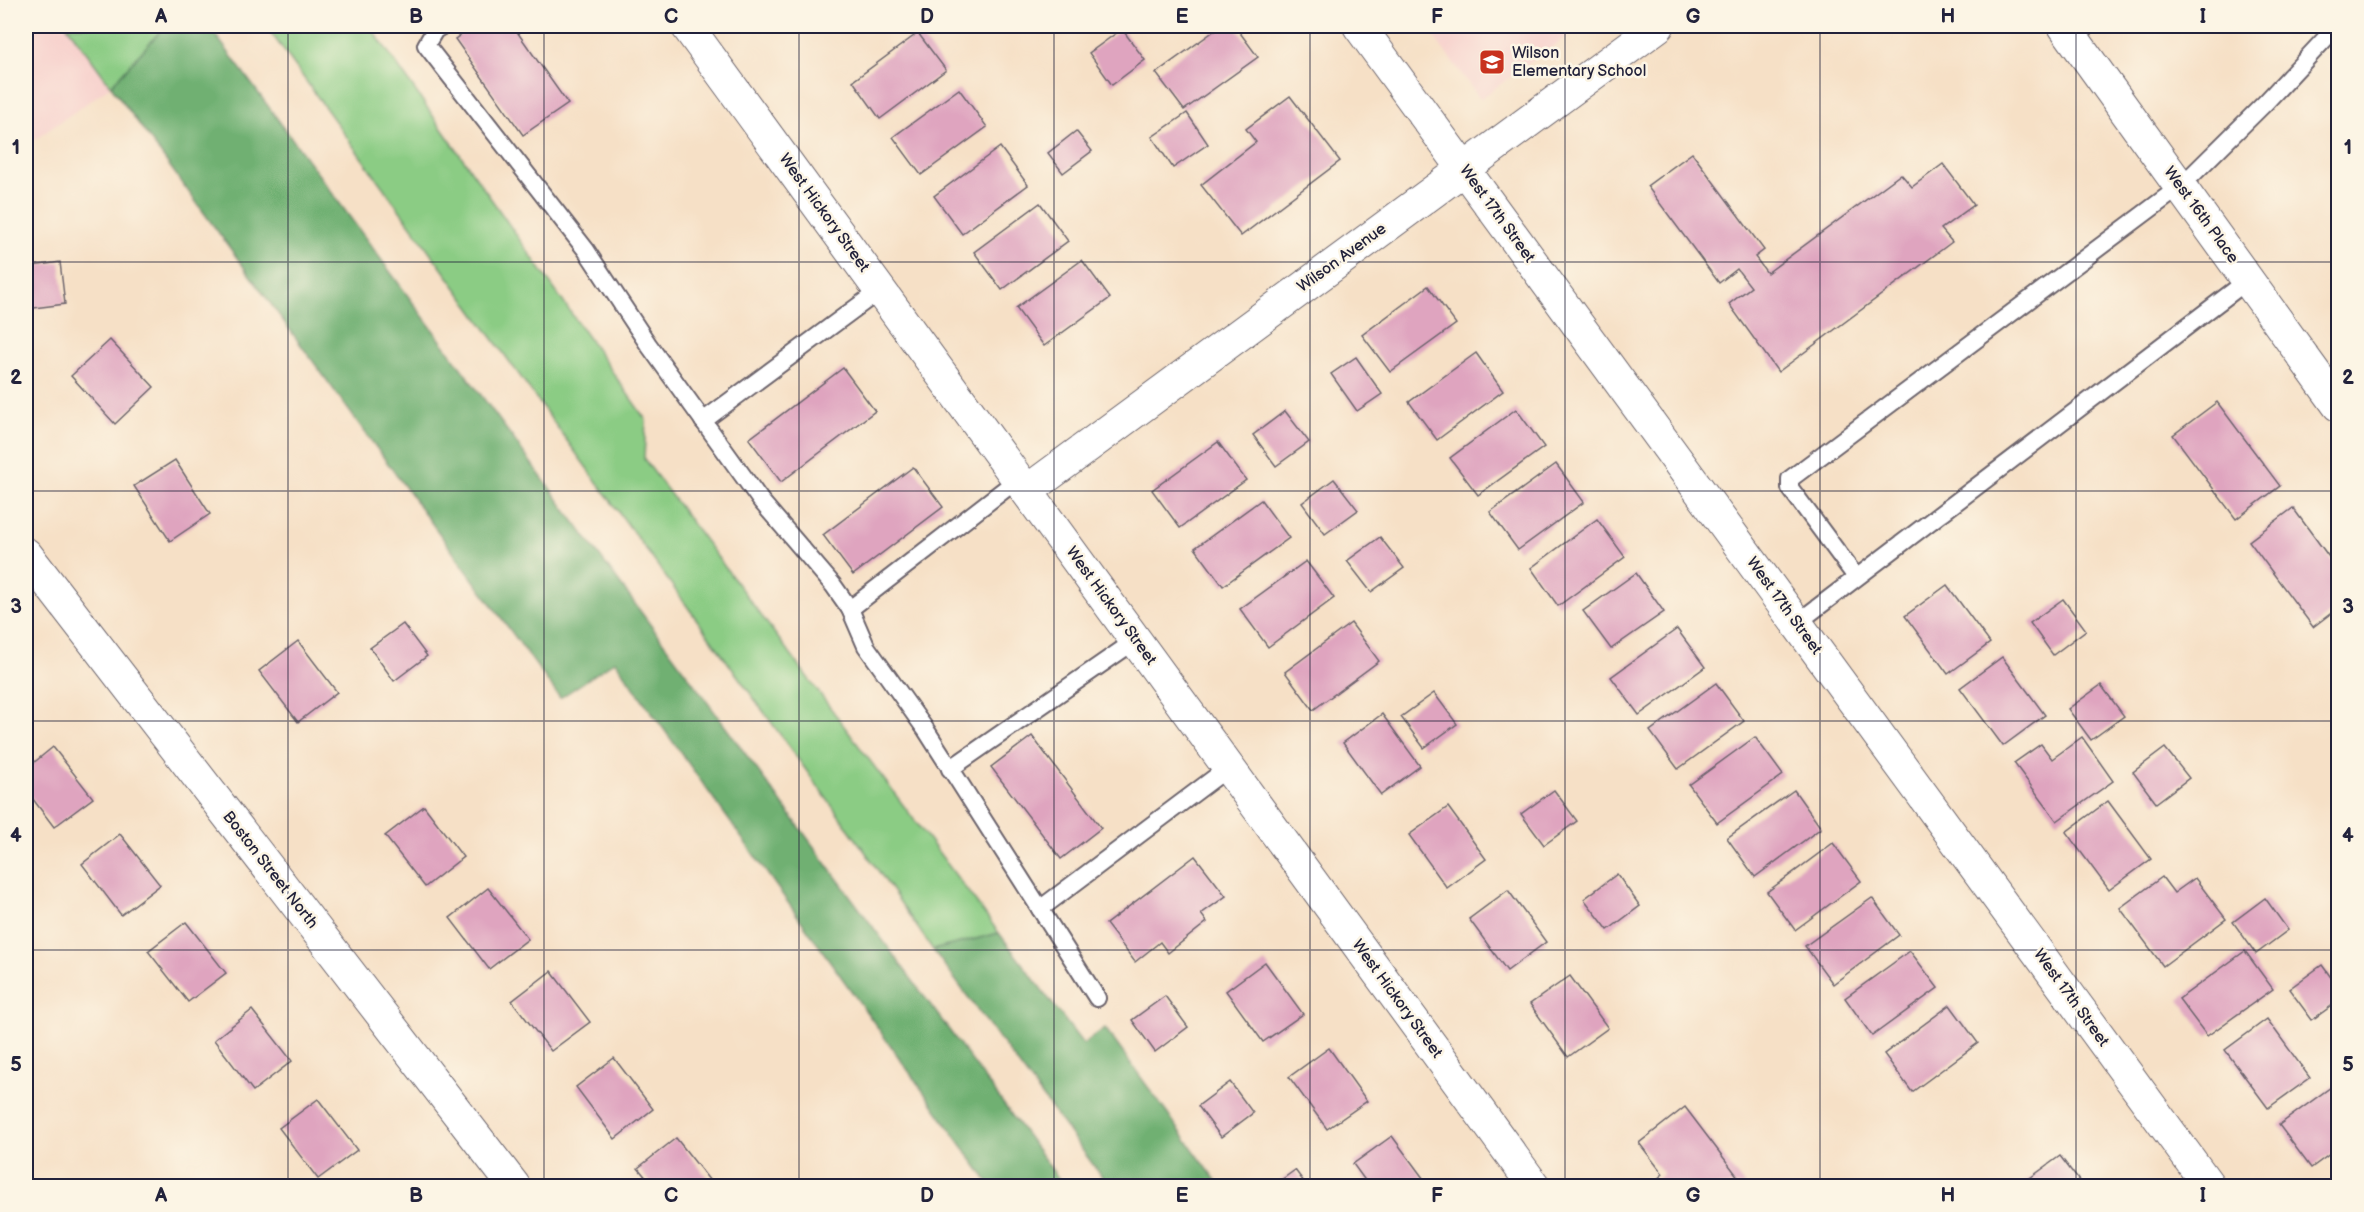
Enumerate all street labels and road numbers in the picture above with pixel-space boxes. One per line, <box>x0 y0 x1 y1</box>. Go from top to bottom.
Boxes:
street label: West Hickory Street <box>775 150 873 276</box>
street label: West 17th Street <box>1455 161 1539 267</box>
street label: West 16th Place <box>2160 163 2243 267</box>
street label: Wilson Avenue <box>1294 219 1391 297</box>
street label: West Hickory Street <box>1062 543 1160 669</box>
street label: West 17th Street <box>1742 553 1826 659</box>
street label: Boston Street North <box>218 808 322 933</box>
street label: West Hickory Street <box>1348 936 1446 1062</box>
street label: West 17th Street <box>2029 945 2113 1051</box>

